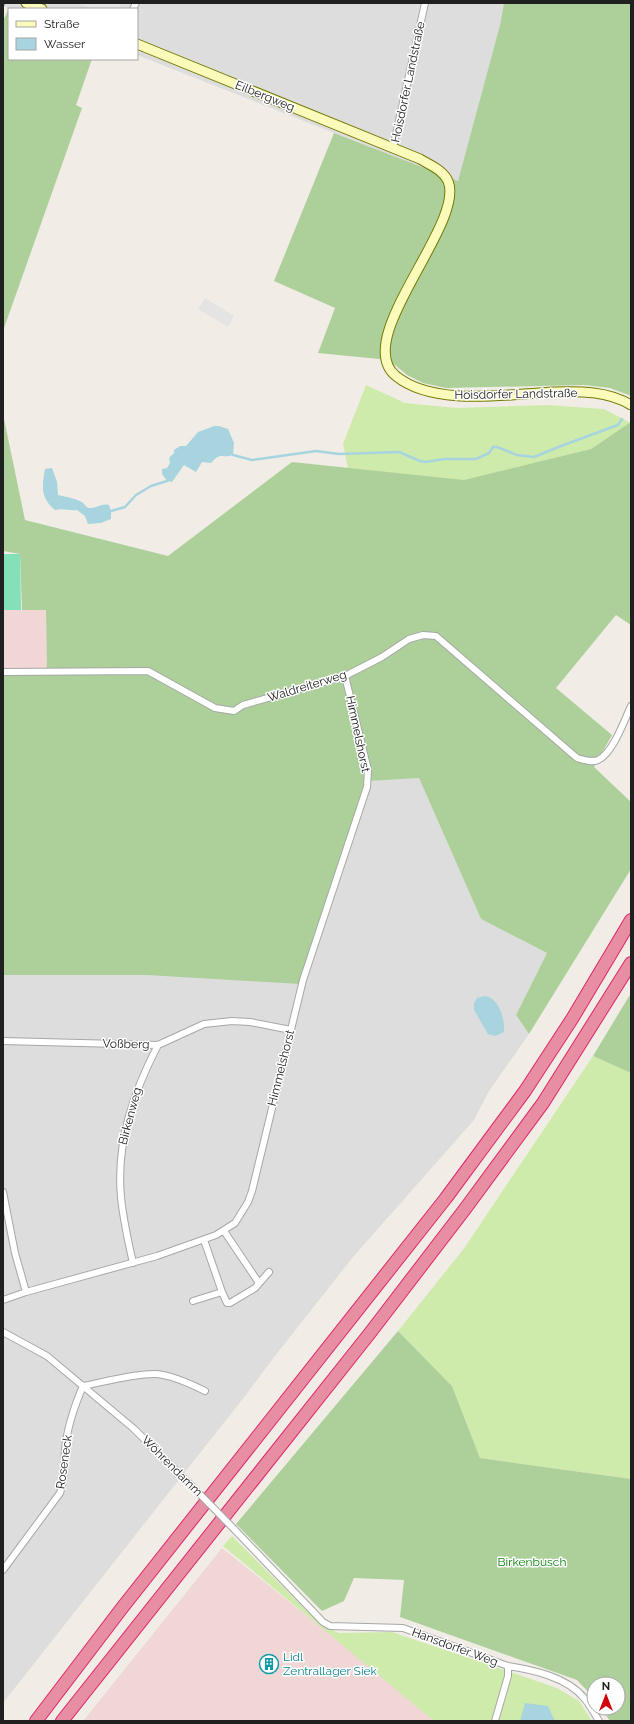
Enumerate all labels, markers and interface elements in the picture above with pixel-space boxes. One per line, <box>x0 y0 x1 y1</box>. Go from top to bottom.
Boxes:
legend <box>8 8 138 60</box>
text: Straße <box>44 17 80 31</box>
street label: Hoisdorfer Landstraße <box>388 20 428 144</box>
text: Wasser <box>44 37 86 51</box>
street label: Eilbergweg <box>233 78 297 114</box>
street label: Hoisdorfer Landstraße <box>454 386 578 402</box>
street label: Waldreiterweg <box>266 667 348 705</box>
street label: Himmelshorst <box>343 694 373 774</box>
street label: Himmelshorst <box>265 1029 297 1107</box>
street label: Voßberg <box>102 1037 150 1051</box>
street label: Birkenweg <box>116 1086 144 1146</box>
street label: Roseneck <box>53 1433 75 1490</box>
street label: Wöhrendamm <box>139 1433 205 1499</box>
park label: Birkenbusch <box>498 1555 566 1569</box>
street label: Hansdorfer Weg <box>410 1625 500 1669</box>
place label: Lidl Zentrallager Siek <box>283 1650 378 1678</box>
building icon: Lidl Zentrallager Siek <box>258 1653 280 1675</box>
north arrow <box>586 1676 626 1716</box>
text: N <box>602 1680 610 1693</box>

